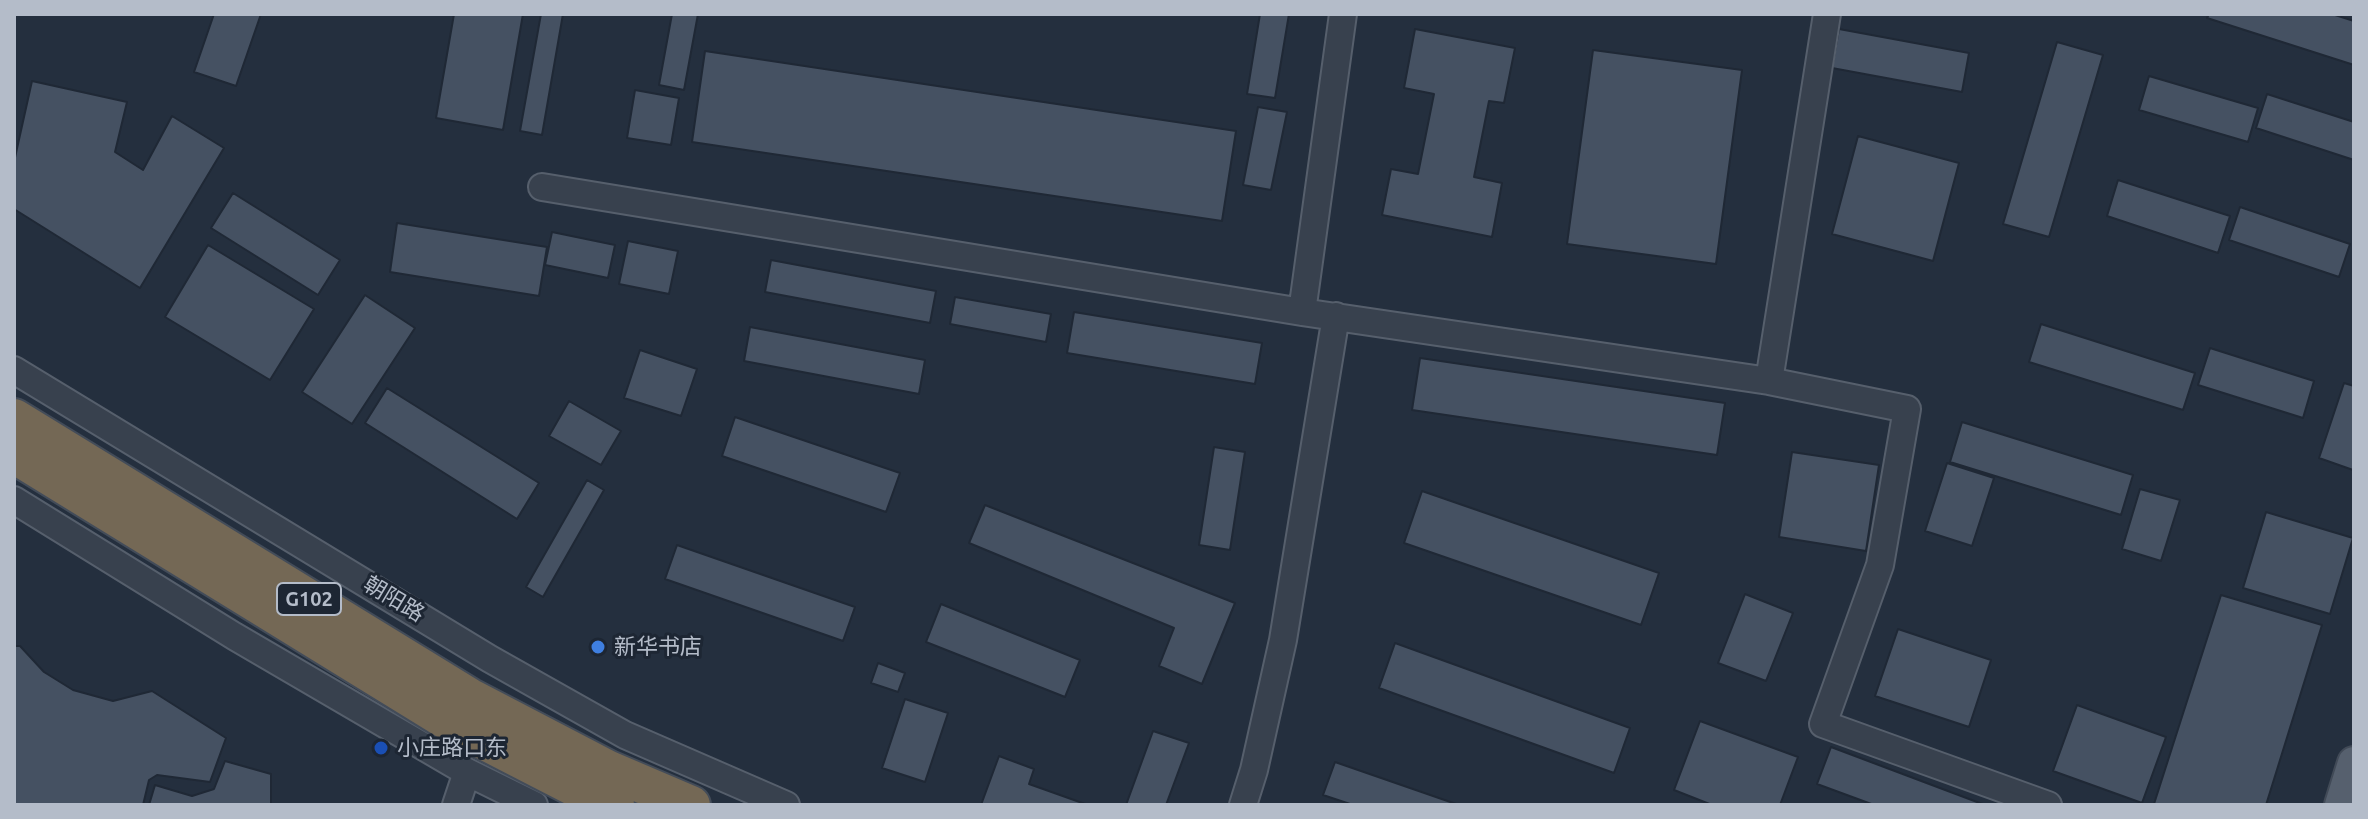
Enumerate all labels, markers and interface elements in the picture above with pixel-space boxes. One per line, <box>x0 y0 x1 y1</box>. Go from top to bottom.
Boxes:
street label: 朝阳路 <box>359 571 429 627</box>
road number: G102 <box>277 583 341 615</box>
place label: 新华书店 <box>614 634 702 660</box>
marker: 新华书店 <box>589 638 607 656</box>
place label: 小庄路口东 <box>397 735 507 761</box>
marker: 小庄路口东 <box>372 739 390 757</box>

